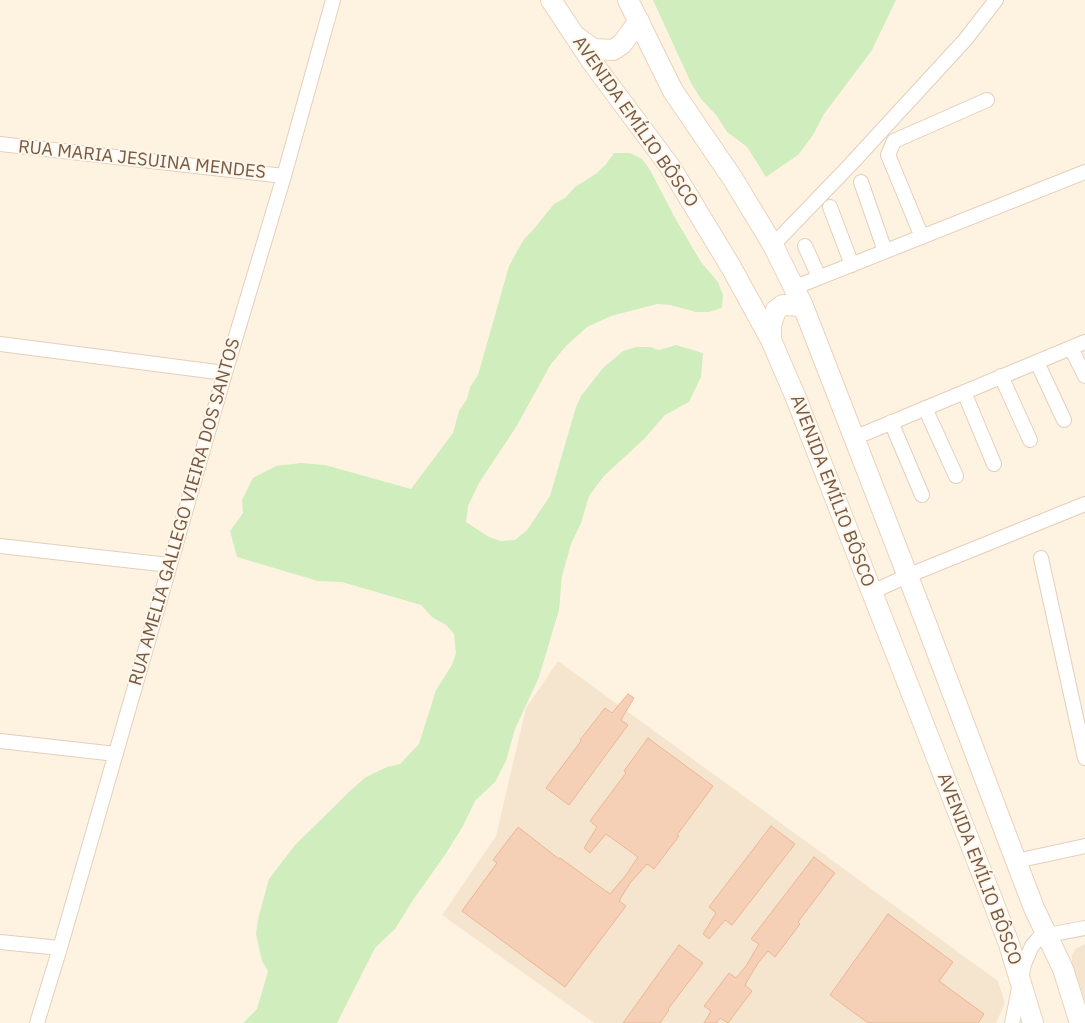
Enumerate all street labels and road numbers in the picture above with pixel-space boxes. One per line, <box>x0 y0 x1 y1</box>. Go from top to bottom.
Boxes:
street label: AVENIDA EMÍLIO BÔSCO <box>568 32 702 212</box>
street label: RUA MARIA JESUINA MENDES <box>17 136 267 184</box>
street label: RUA AMELIA GALLEGO VIEIRA DOS SANTOS <box>125 336 245 688</box>
street label: AVENIDA EMÍLIO BÔSCO <box>785 392 879 590</box>
street label: AVENIDA EMÍLIO BÔSCO <box>932 770 1026 968</box>

